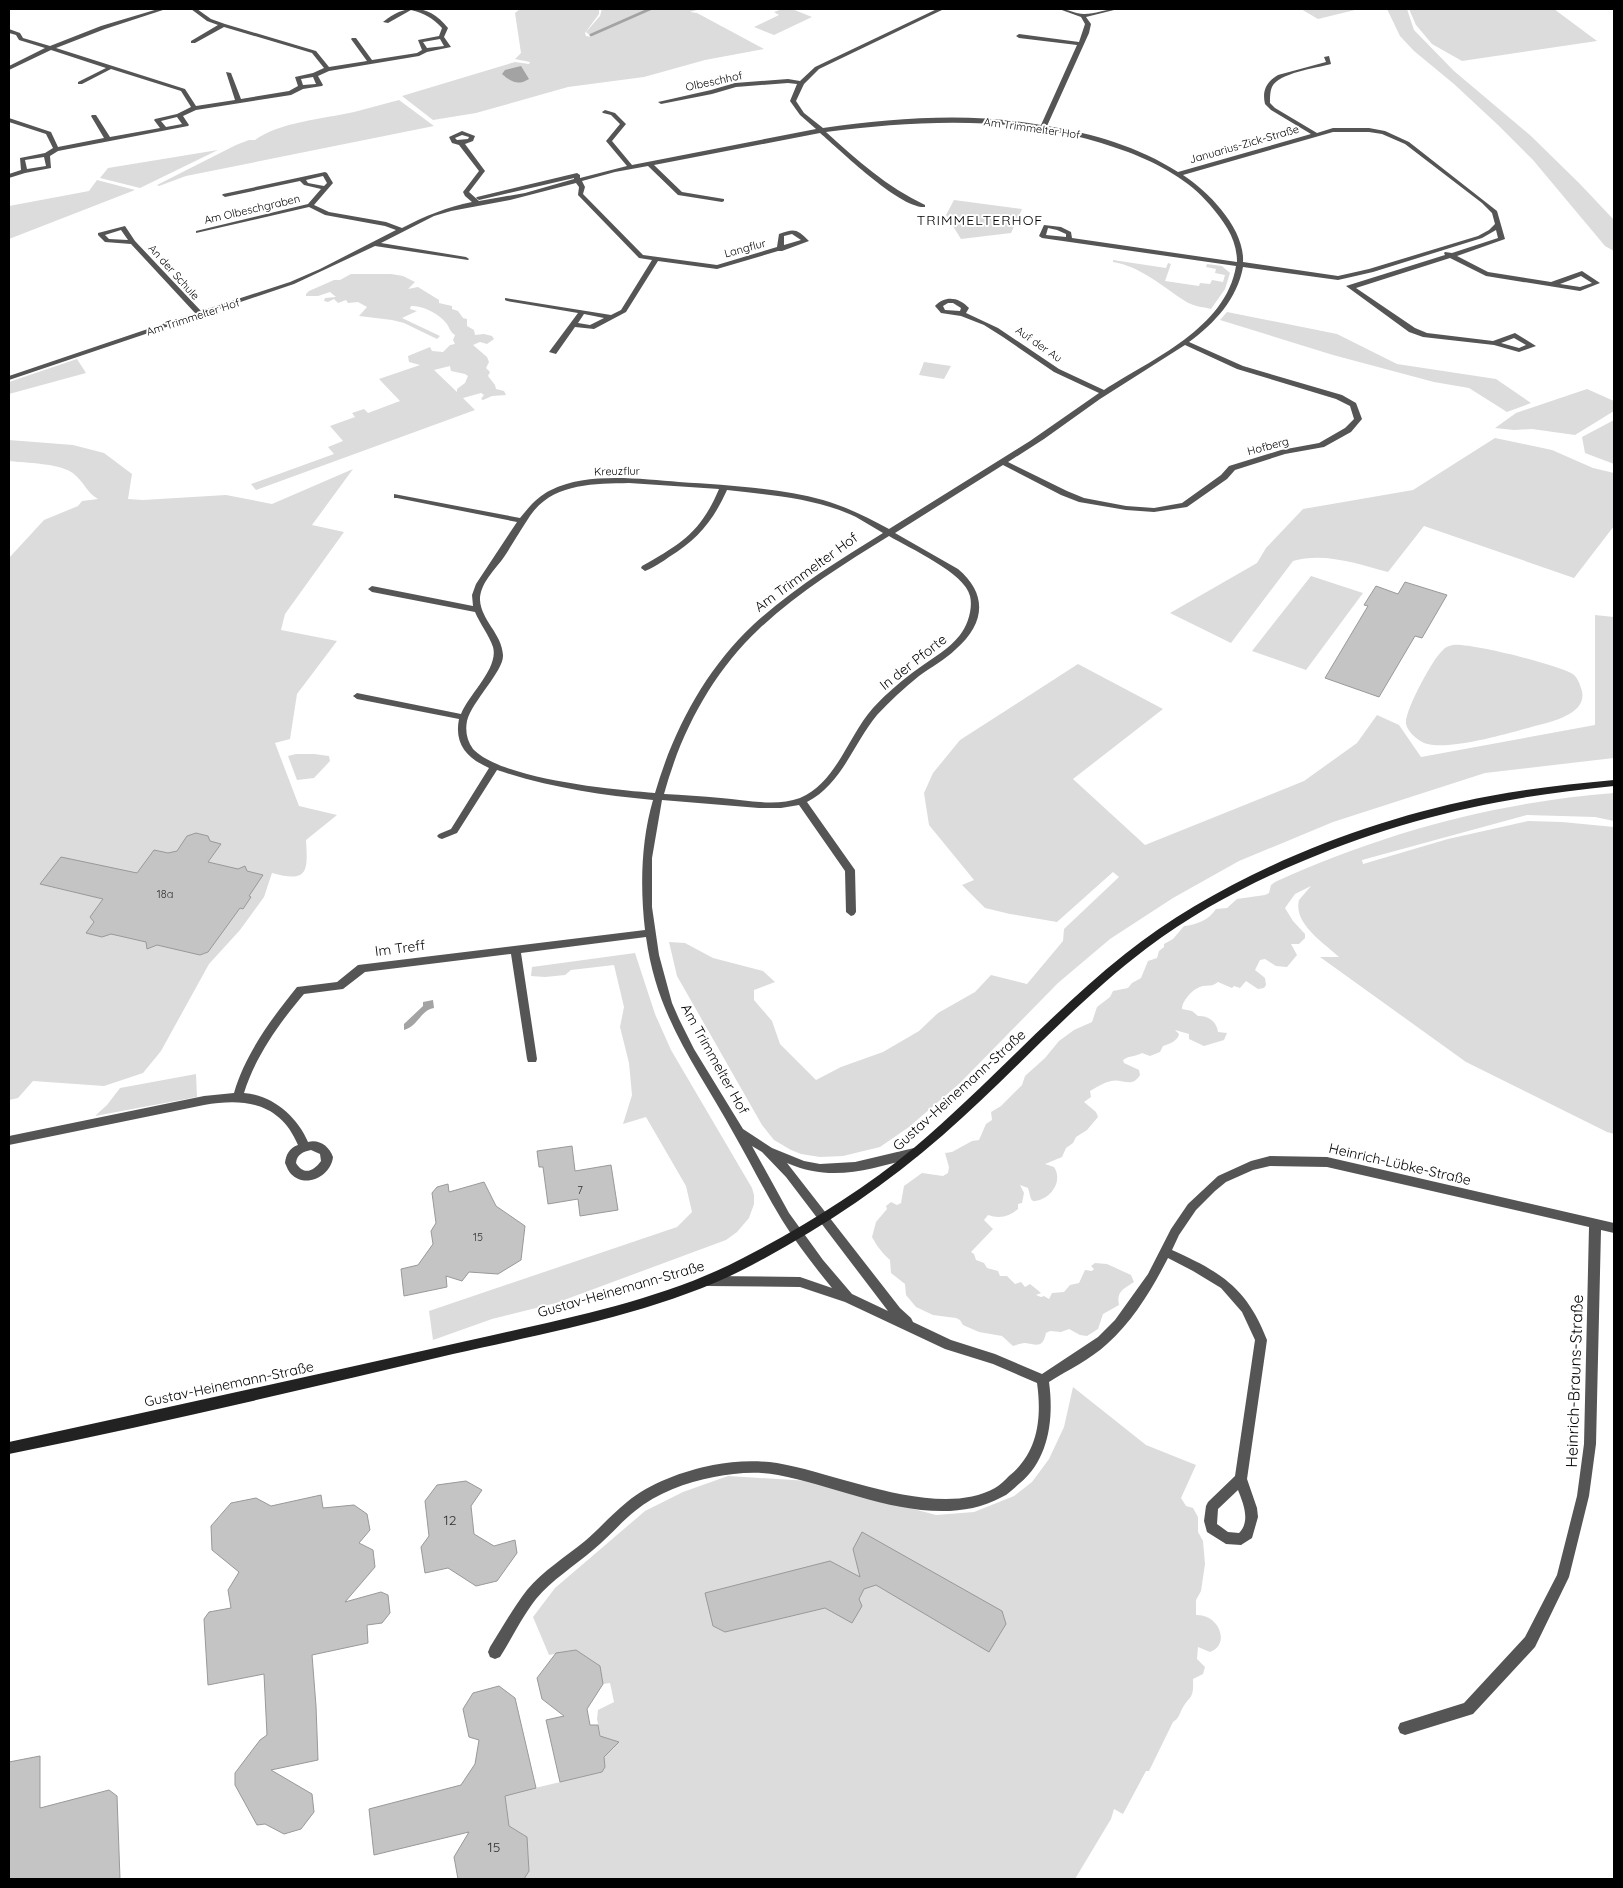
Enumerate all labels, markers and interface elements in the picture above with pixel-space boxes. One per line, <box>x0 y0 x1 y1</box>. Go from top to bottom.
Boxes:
street label: Olbeschhof <box>684 68 744 94</box>
street label: Am Trimmelter Hof <box>983 114 1081 142</box>
street label: Januarius-Zick-Straße <box>1188 122 1300 166</box>
street label: Am Olbeschgraben <box>203 191 301 227</box>
district label: TRIMMELTERHOF <box>917 211 1043 229</box>
street label: Langflur <box>723 236 768 260</box>
street label: An der Schule <box>146 241 202 303</box>
street label: Am Trimmelter Hof <box>145 295 241 339</box>
street label: Auf der Au <box>1013 323 1065 365</box>
street label: Hofberg <box>1246 434 1290 458</box>
street label: Kreuzflur <box>594 464 641 478</box>
street label: Am Trimmelter Hof <box>751 528 861 616</box>
street label: In der Pforte <box>876 630 950 694</box>
house number: 18a <box>157 887 173 901</box>
street label: Im Treff <box>374 936 426 960</box>
street label: Am Trimmelter Hof <box>677 1001 753 1117</box>
street label: Gustav-Heinemann-Straße <box>889 1025 1029 1155</box>
street label: Heinrich-Lübke-Straße <box>1327 1139 1473 1189</box>
house number: 7 <box>577 1183 583 1197</box>
house number: 15 <box>473 1230 483 1244</box>
street label: Gustav-Heinemann-Straße <box>535 1257 707 1321</box>
street label: Heinrich-Brauns-Straße <box>1561 1294 1587 1468</box>
street label: Gustav-Heinemann-Straße <box>143 1357 315 1411</box>
house number: 12 <box>444 1511 457 1529</box>
house number: 15 <box>488 1838 500 1856</box>

